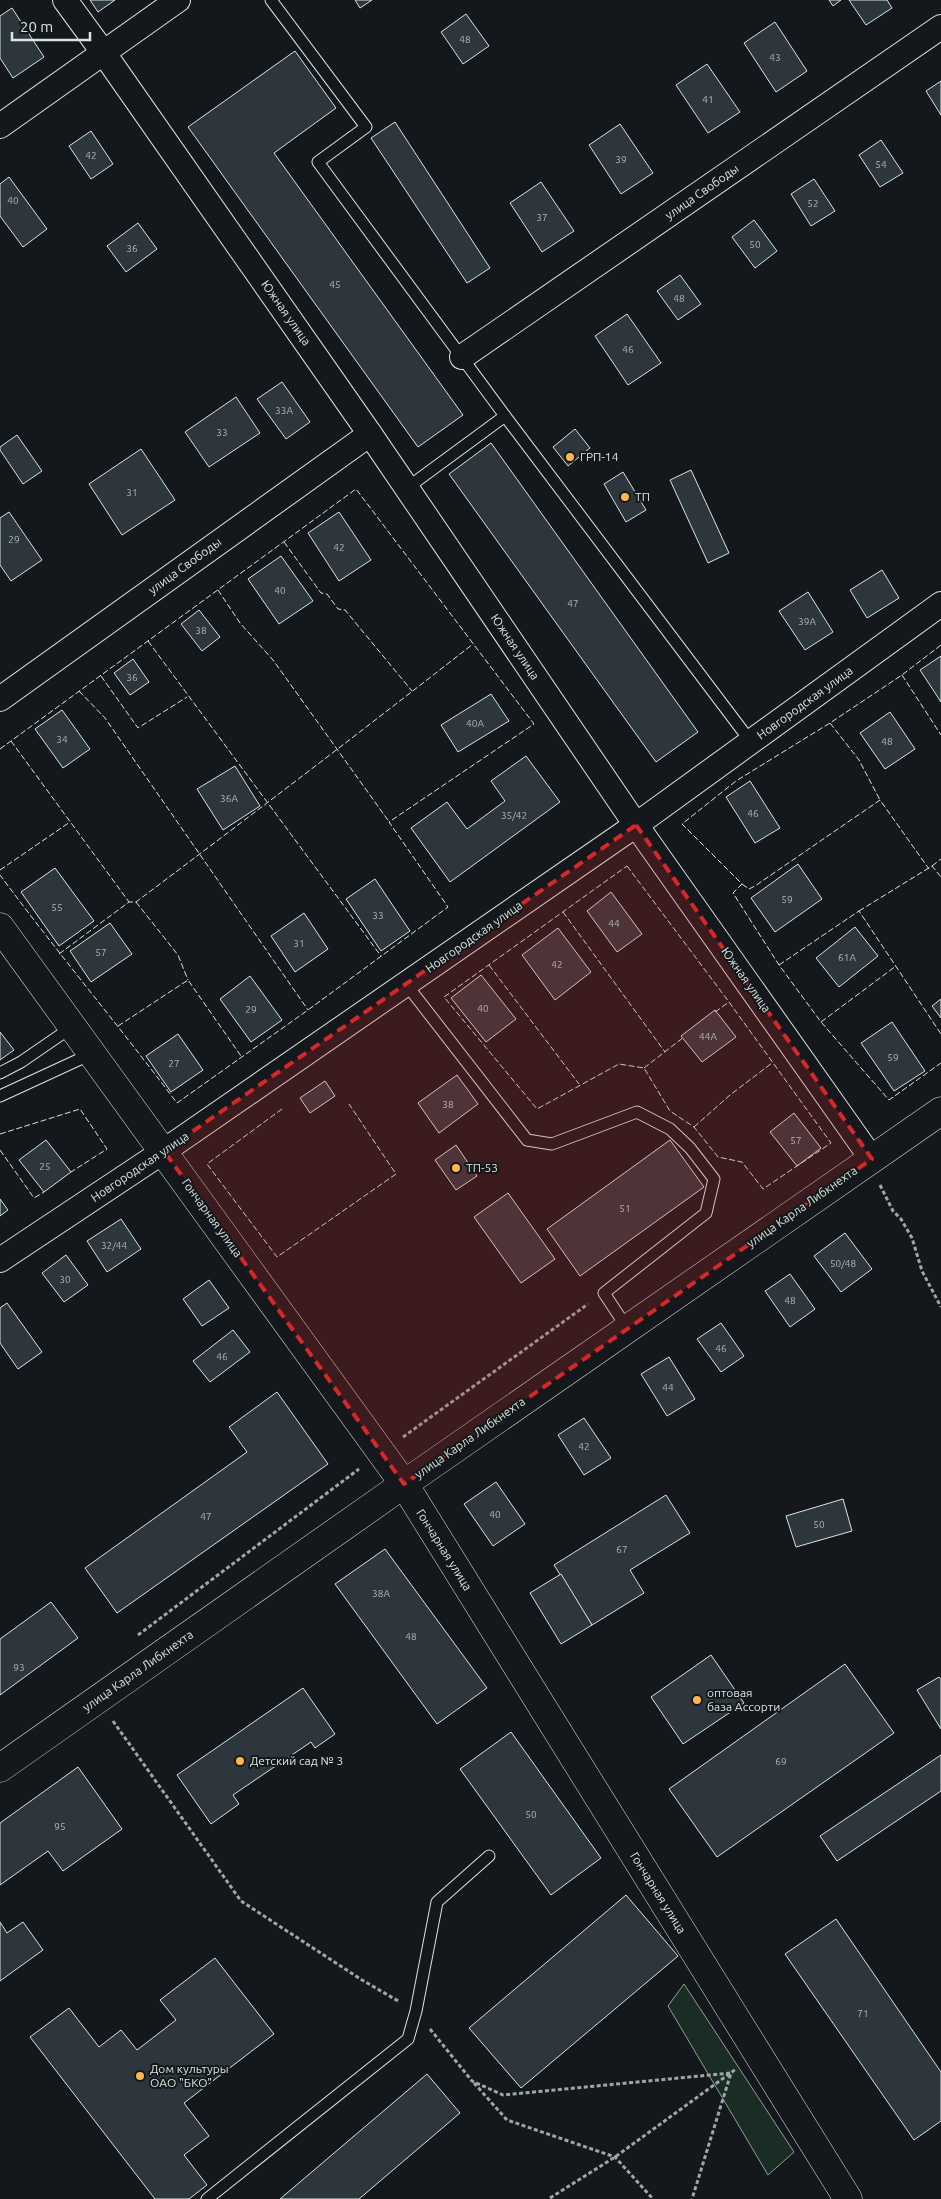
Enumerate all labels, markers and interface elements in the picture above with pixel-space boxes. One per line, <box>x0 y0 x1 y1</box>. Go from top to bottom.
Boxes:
scale bar <box>12 10 90 42</box>
text: 20 m <box>20 18 53 35</box>
house number: 48 <box>459 34 471 45</box>
house number: 43 <box>769 52 781 63</box>
house number: 41 <box>702 94 714 105</box>
house number: 42 <box>85 150 97 161</box>
house number: 39 <box>615 154 627 165</box>
house number: 54 <box>875 159 887 170</box>
street label: улица Свободы <box>663 161 741 222</box>
house number: 40 <box>7 195 19 206</box>
house number: 52 <box>807 198 819 209</box>
house number: 37 <box>536 212 548 223</box>
house number: 50 <box>749 239 761 250</box>
house number: 36 <box>126 243 138 254</box>
street label: Южная улица <box>259 278 314 348</box>
house number: 45 <box>329 279 341 290</box>
house number: 48 <box>673 293 685 304</box>
house number: 46 <box>622 344 634 355</box>
house number: 33А <box>275 405 293 416</box>
house number: 33 <box>216 427 228 438</box>
place label: ГРП-14 <box>580 450 619 463</box>
marker: ГРП-14 <box>564 451 576 463</box>
house number: 31 <box>126 487 138 498</box>
place label: ТП <box>635 490 650 503</box>
marker: ТП <box>619 491 631 503</box>
house number: 29 <box>8 534 20 545</box>
street label: улица Свободы <box>146 535 224 596</box>
house number: 42 <box>333 542 345 553</box>
house number: 40 <box>274 585 286 596</box>
house number: 47 <box>567 598 579 609</box>
street label: Южная улица <box>489 611 542 682</box>
house number: 39А <box>798 616 816 627</box>
house number: 38 <box>195 625 207 636</box>
street label: Новгородская улица <box>754 664 855 742</box>
house number: 36 <box>126 672 138 683</box>
house number: 40А <box>466 718 484 729</box>
house number: 34 <box>56 734 68 745</box>
house number: 48 <box>881 736 893 747</box>
house number: 36А <box>220 793 238 804</box>
house number: 46 <box>747 808 759 819</box>
house number: 35/42 <box>501 810 527 821</box>
house number: 59 <box>781 894 793 905</box>
street label: Новгородская улица <box>423 898 525 975</box>
house number: 55 <box>51 902 63 913</box>
house number: 33 <box>372 910 384 921</box>
house number: 44 <box>608 918 620 929</box>
house number: 31 <box>293 938 305 949</box>
street label: Южная улица <box>719 945 774 1015</box>
house number: 57 <box>95 947 107 958</box>
house number: 61А <box>838 952 856 963</box>
house number: 42 <box>551 959 563 970</box>
house number: 40 <box>477 1003 489 1014</box>
house number: 29 <box>245 1004 257 1015</box>
house number: 44А <box>699 1031 717 1042</box>
house number: 59 <box>887 1052 899 1063</box>
house number: 27 <box>168 1058 180 1069</box>
house number: 38 <box>442 1099 454 1110</box>
street label: Новгородская улица <box>88 1129 191 1204</box>
house number: 57 <box>790 1135 802 1146</box>
house number: 25 <box>39 1161 51 1172</box>
place label: ТП-53 <box>466 1161 498 1174</box>
marker: ТП-53 <box>450 1162 462 1174</box>
street label: улица Карла Либкнехта <box>744 1163 859 1250</box>
street label: Гончарная улица <box>180 1176 245 1259</box>
house number: 51 <box>619 1203 631 1214</box>
house number: 32/44 <box>101 1240 127 1251</box>
house number: 50/48 <box>830 1258 856 1269</box>
house number: 30 <box>59 1274 71 1285</box>
house number: 48 <box>784 1295 796 1306</box>
house number: 46 <box>715 1343 727 1354</box>
house number: 46 <box>216 1351 228 1362</box>
house number: 44 <box>662 1382 674 1393</box>
street label: улица Карла Либкнехта <box>412 1394 527 1481</box>
house number: 42 <box>578 1441 590 1452</box>
street label: Гончарная улица <box>414 1507 475 1593</box>
house number: 40 <box>489 1509 501 1520</box>
house number: 47 <box>200 1511 212 1522</box>
house number: 50 <box>813 1519 825 1530</box>
house number: 67 <box>616 1544 628 1555</box>
house number: 38А <box>372 1588 390 1599</box>
street label: улица Карла Либкнехта <box>80 1627 195 1714</box>
house number: 48 <box>405 1631 417 1642</box>
house number: 93 <box>13 1662 25 1673</box>
place label: оптовая база Ассорти <box>707 1686 780 1713</box>
marker: оптовая база Ассорти <box>691 1694 703 1706</box>
place label: Детский сад № 3 <box>250 1754 343 1767</box>
marker: Детский сад № 3 <box>234 1755 246 1767</box>
house number: 69 <box>775 1756 787 1767</box>
house number: 50 <box>525 1809 537 1820</box>
house number: 95 <box>54 1821 66 1832</box>
street label: Гончарная улица <box>628 1850 689 1936</box>
house number: 71 <box>857 2008 869 2019</box>
place label: Дом культуры ОАО "БКО" <box>150 2062 229 2089</box>
marker: Дом культуры ОАО "БКО" <box>134 2070 146 2082</box>

